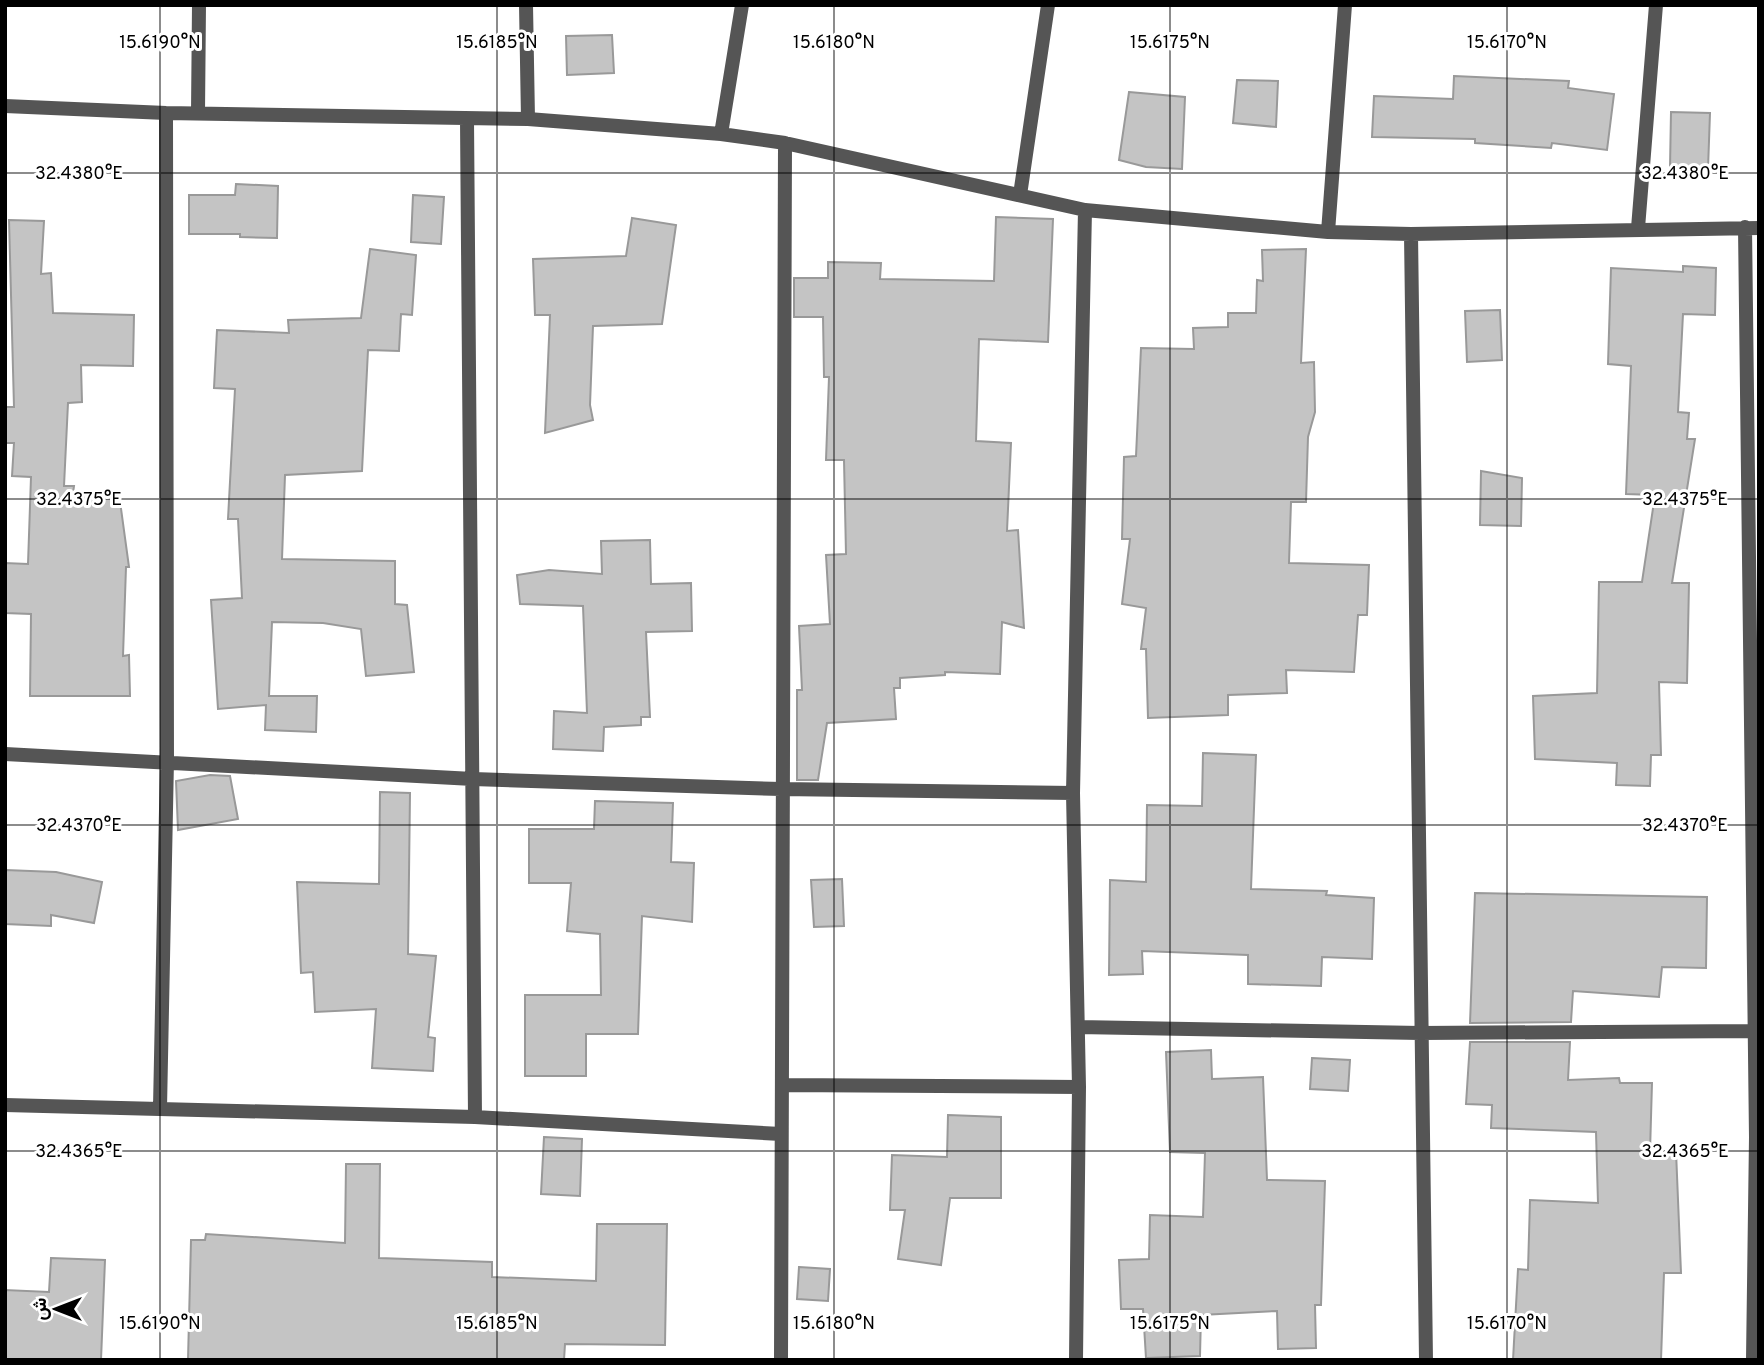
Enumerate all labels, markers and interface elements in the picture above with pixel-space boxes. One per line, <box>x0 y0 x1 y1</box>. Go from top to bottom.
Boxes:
text: 15.6190°N <box>119 32 201 55</box>
text: 15.6185°N <box>456 32 538 55</box>
text: 15.6180°N <box>793 32 875 55</box>
text: 15.6175°N <box>1130 32 1210 55</box>
text: 15.6170°N <box>1467 32 1547 55</box>
text: 32.4380°E <box>35 163 123 186</box>
text: 32.4380°E <box>1641 163 1729 186</box>
text: 32.4375°E <box>36 489 122 512</box>
text: 32.4375°E <box>1642 489 1728 512</box>
text: 32.4370°E <box>36 815 122 838</box>
text: 32.4370°E <box>1642 815 1728 838</box>
text: 32.4365°E <box>35 1141 123 1164</box>
text: 32.4365°E <box>1641 1141 1729 1164</box>
north arrow <box>21 1274 91 1344</box>
text: ش <box>29 1297 53 1320</box>
text: 15.6190°N <box>119 1313 201 1336</box>
text: 15.6185°N <box>456 1313 538 1336</box>
text: 15.6180°N <box>793 1313 875 1336</box>
text: 15.6175°N <box>1130 1313 1210 1336</box>
text: 15.6170°N <box>1467 1313 1547 1336</box>

